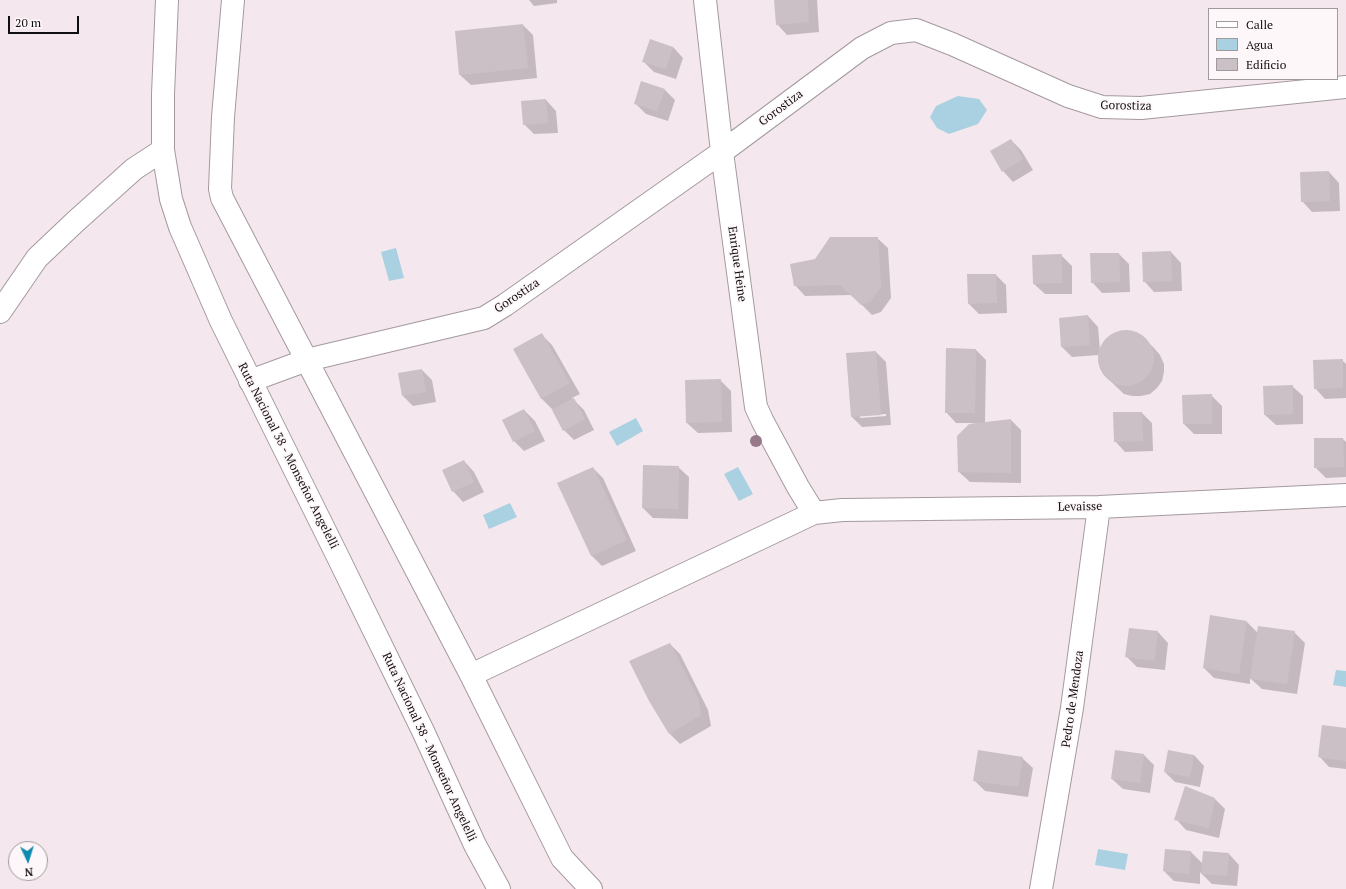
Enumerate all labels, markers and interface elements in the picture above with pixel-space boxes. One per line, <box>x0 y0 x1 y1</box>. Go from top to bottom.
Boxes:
scale bar <box>10 8 81 34</box>
legend <box>1208 8 1338 80</box>
text: 20 m <box>15 15 41 30</box>
text: Calle <box>1246 17 1273 32</box>
text: Agua <box>1246 37 1273 52</box>
text: Edificio <box>1246 57 1286 72</box>
street label: Gorostiza <box>756 87 806 129</box>
street label: Gorostiza <box>1100 98 1152 114</box>
street label: Enrique Heine <box>725 225 749 303</box>
street label: Gorostiza <box>492 276 542 316</box>
street label: Ruta Nacional 38 - Monseñor Angelelli <box>235 361 341 551</box>
street label: Levaisse <box>1058 499 1102 515</box>
street label: Ruta Nacional 38 - Monseñor Angelelli <box>379 650 479 844</box>
street label: Pedro de Mendoza <box>1059 650 1087 748</box>
north arrow <box>8 841 48 881</box>
text: N <box>24 865 33 879</box>

